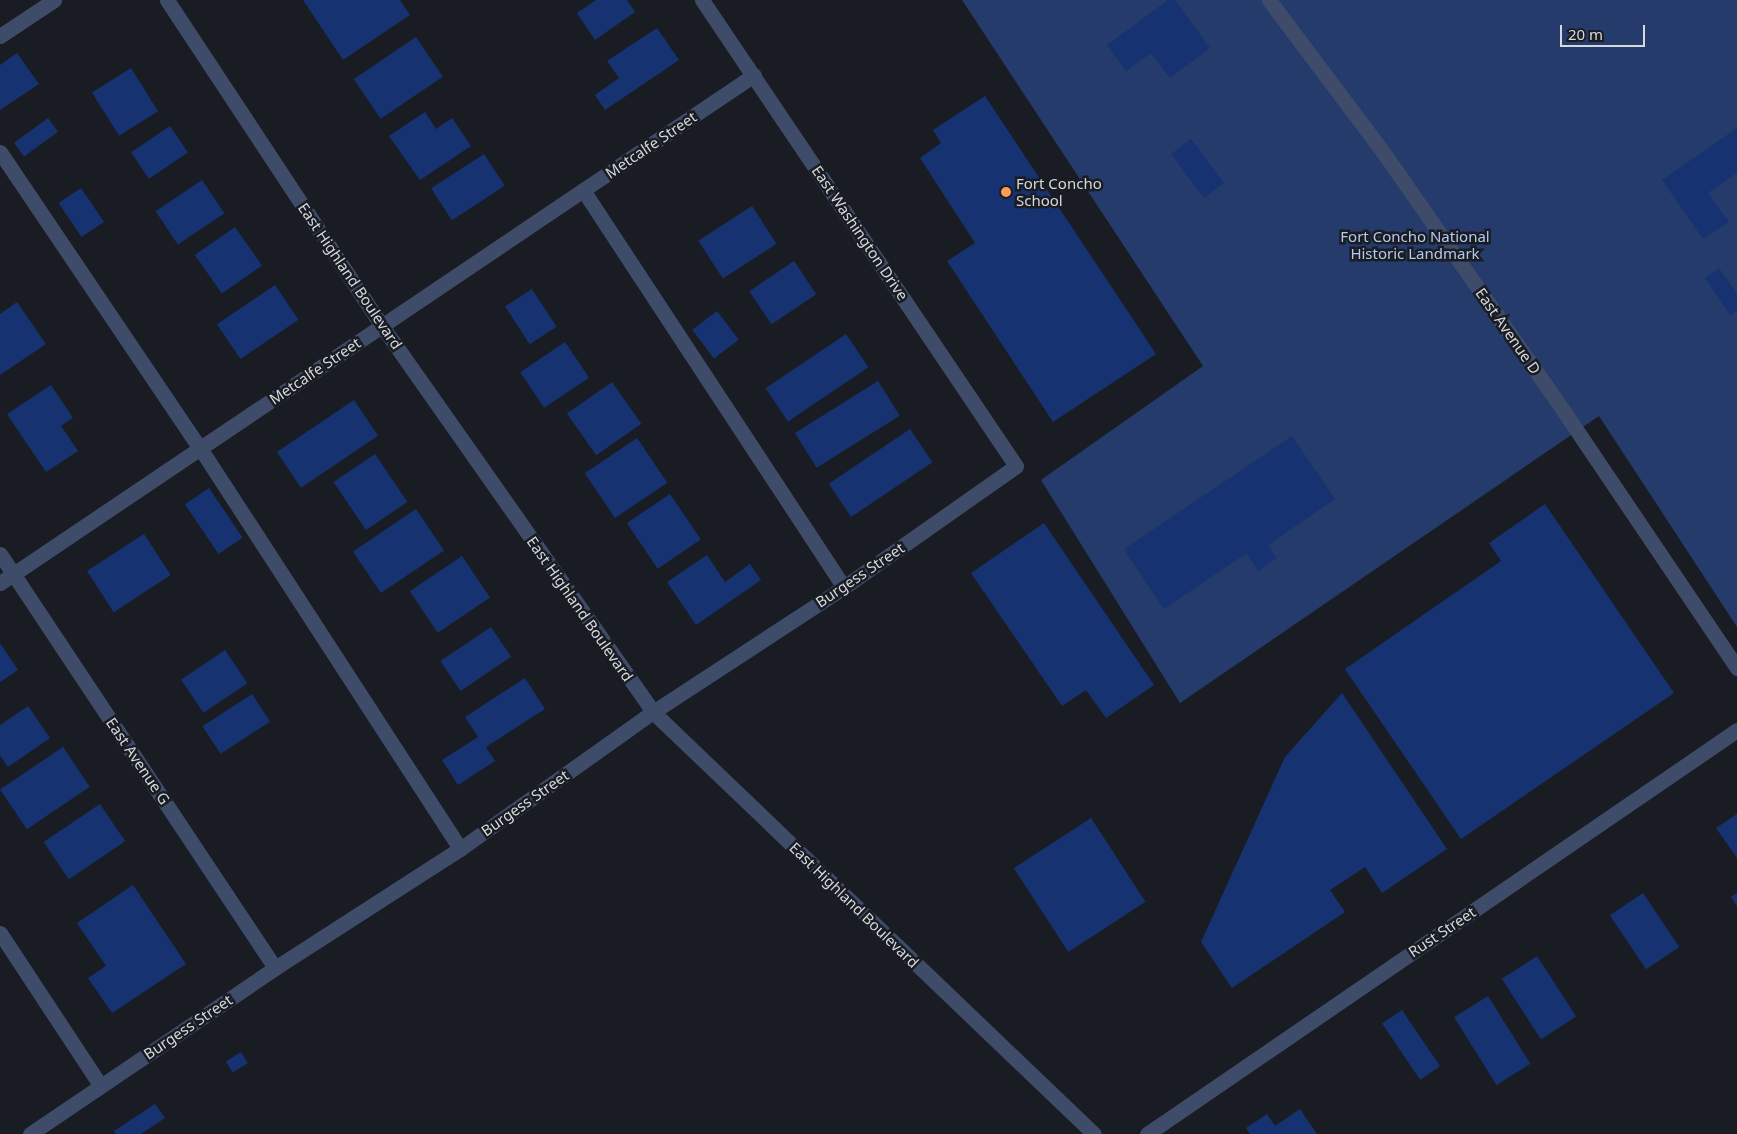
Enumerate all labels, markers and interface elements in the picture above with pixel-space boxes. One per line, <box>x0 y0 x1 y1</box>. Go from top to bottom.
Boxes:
scale bar <box>1562 15 1647 47</box>
text: 20 m <box>1568 24 1603 44</box>
street label: Metcalfe Street <box>602 108 700 182</box>
street label: East Washington Drive <box>808 162 912 304</box>
place label: Fort Concho School <box>1016 174 1102 209</box>
marker: Fort Concho School <box>1000 186 1012 198</box>
street label: East Highland Boulevard <box>294 199 406 353</box>
park label: Fort Concho National Historic Landmark <box>1340 227 1490 262</box>
street label: East Avenue D <box>1472 285 1544 377</box>
street label: Metcalfe Street <box>266 334 364 408</box>
street label: East Highland Boulevard <box>523 533 637 685</box>
street label: Burgess Street <box>812 539 908 611</box>
street label: East Avenue G <box>102 714 174 808</box>
street label: Burgess Street <box>478 766 572 840</box>
street label: East Highland Boulevard <box>786 839 922 971</box>
street label: Rust Street <box>1405 903 1479 961</box>
street label: Burgess Street <box>140 991 236 1063</box>

